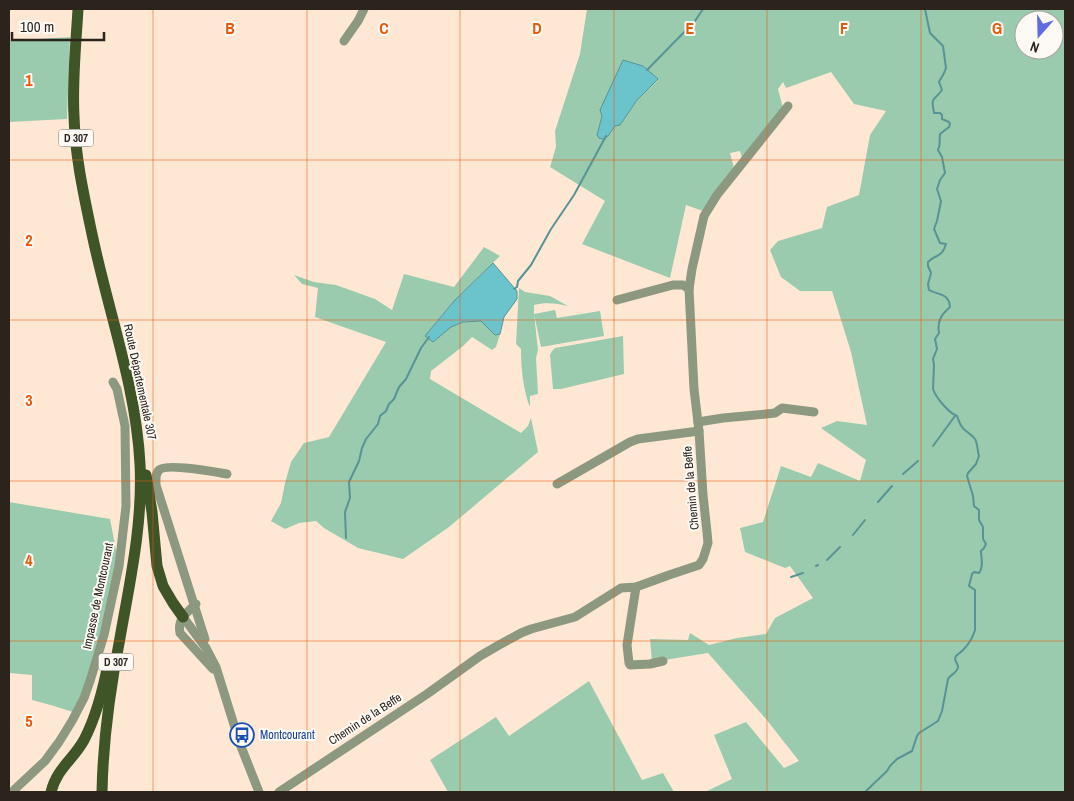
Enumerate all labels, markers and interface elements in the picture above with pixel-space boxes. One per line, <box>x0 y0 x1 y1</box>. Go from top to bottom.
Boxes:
scale bar <box>12 10 105 42</box>
north arrow <box>1014 10 1064 60</box>
text: 100 m <box>20 16 54 37</box>
text: B <box>225 17 235 39</box>
text: C <box>379 17 389 39</box>
text: D <box>532 17 542 39</box>
text: E <box>686 17 695 39</box>
text: F <box>840 17 848 39</box>
text: G <box>992 17 1002 39</box>
text: N <box>1028 37 1042 57</box>
text: 1 <box>25 69 33 91</box>
road number: D 307 <box>58 130 94 146</box>
text: 2 <box>25 229 33 251</box>
street label: Route Départementale 307 <box>120 323 160 442</box>
text: 3 <box>25 389 33 411</box>
street label: Chemin de la Beffe <box>679 445 703 531</box>
street label: Impasse de Montcourant <box>79 541 117 651</box>
text: 4 <box>25 549 33 571</box>
road number: D 307 <box>98 654 134 670</box>
street label: Chemin de la Beffe <box>325 689 405 749</box>
text: 5 <box>25 710 33 732</box>
bus stop icon: Montcourant <box>229 722 255 748</box>
place label: Montcourant <box>260 727 315 743</box>

